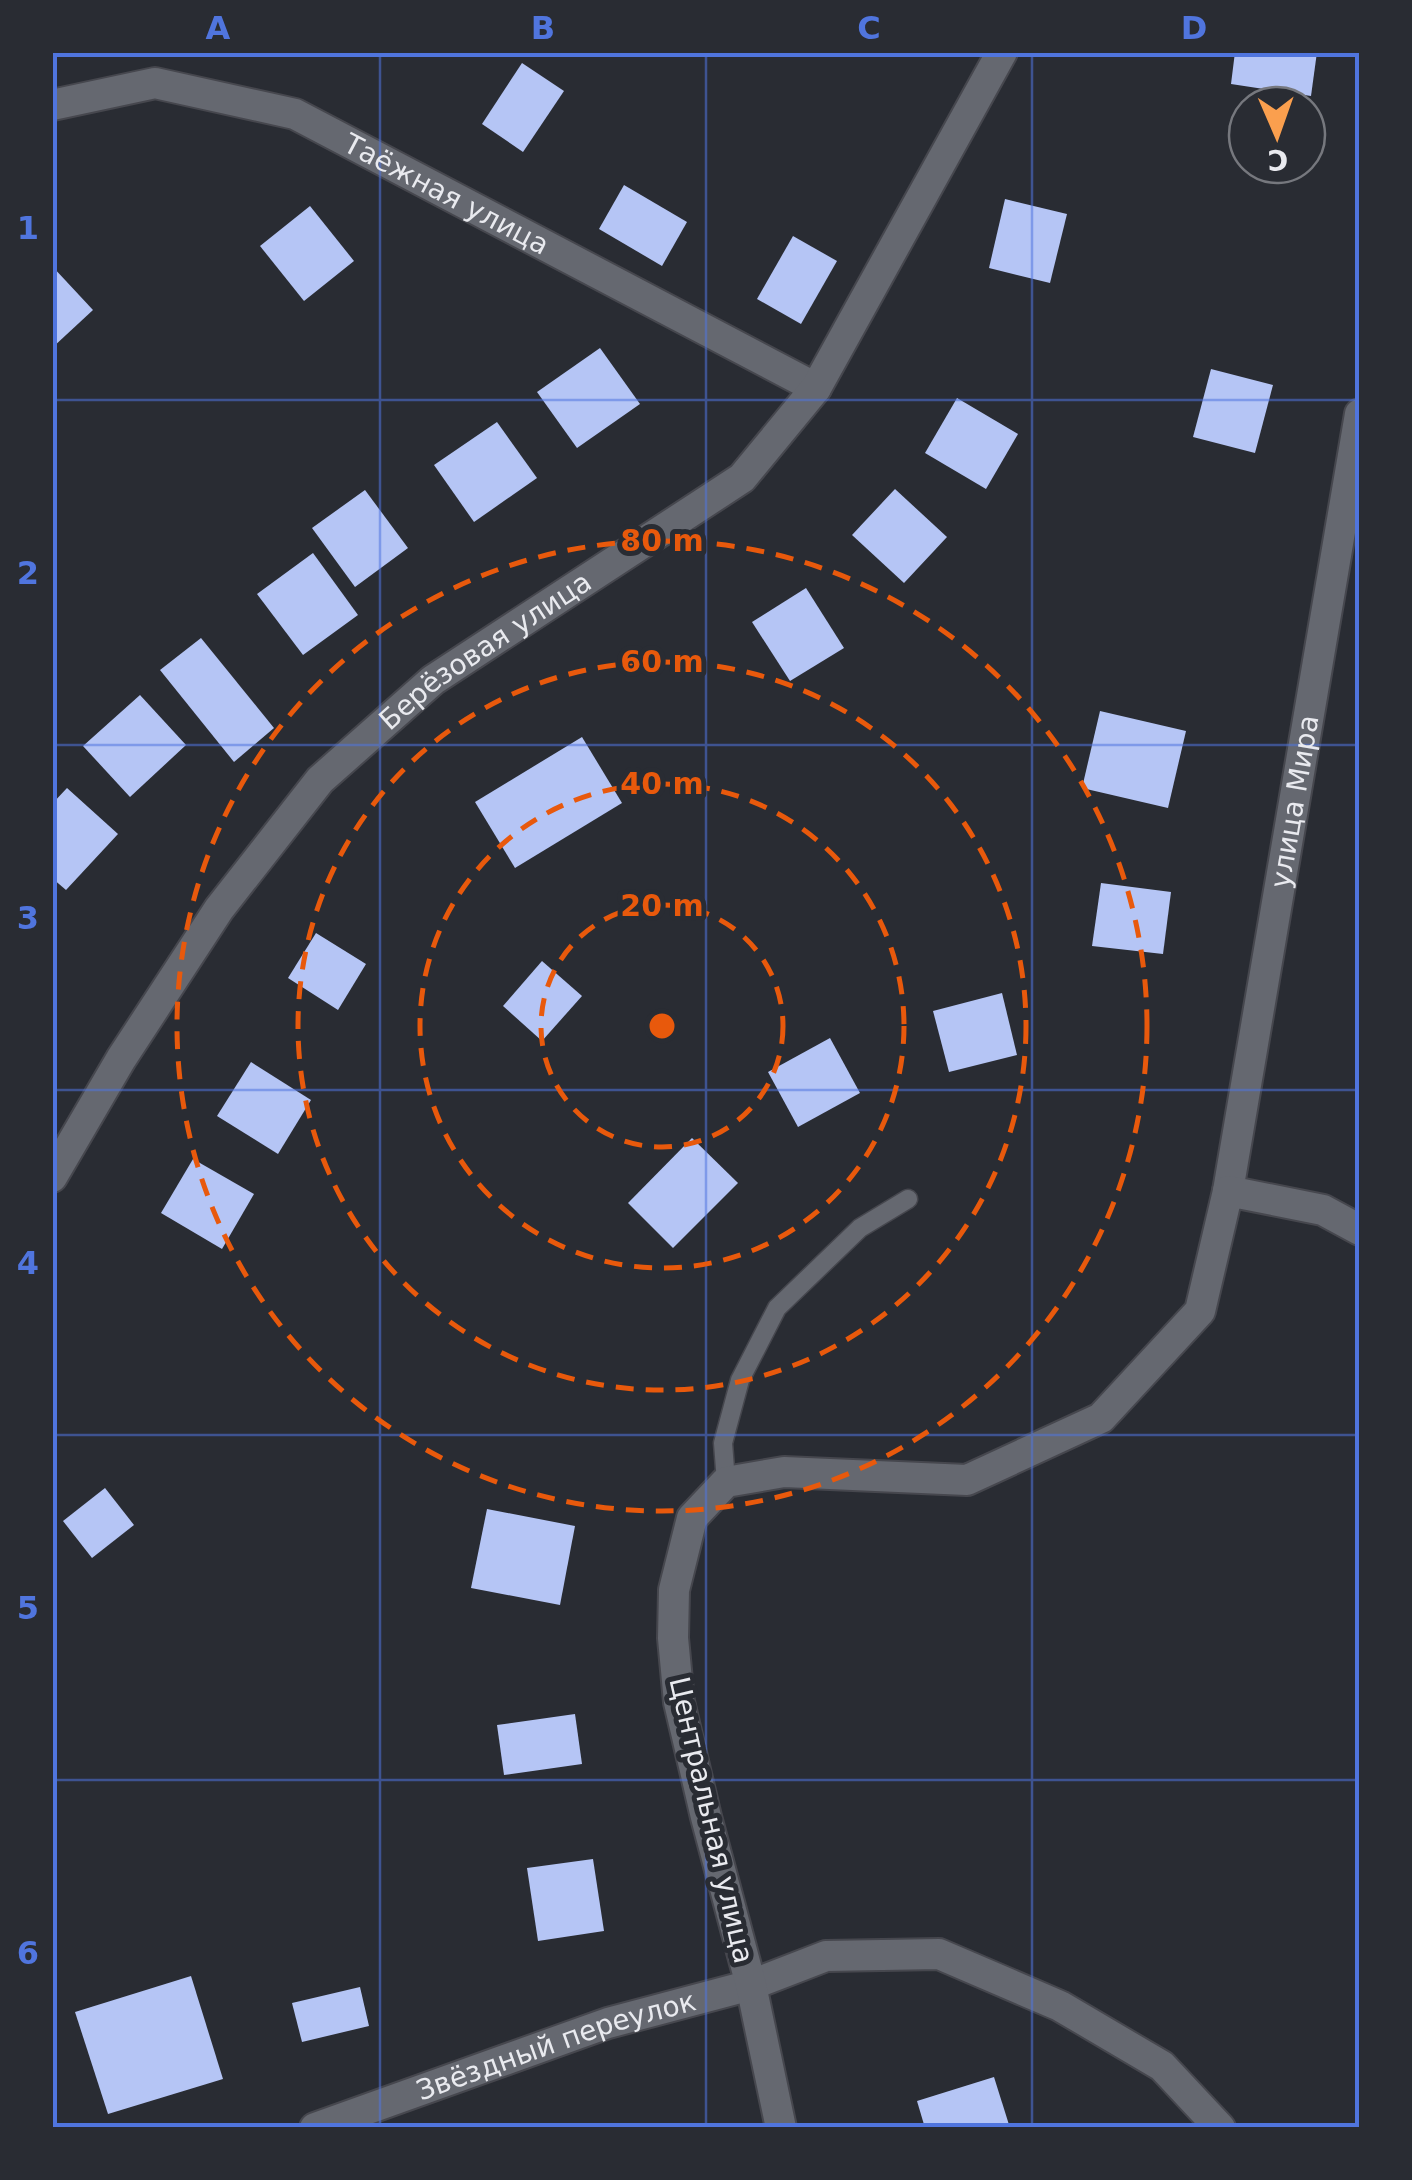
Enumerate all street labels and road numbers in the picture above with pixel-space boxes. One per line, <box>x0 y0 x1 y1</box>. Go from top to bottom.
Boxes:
street label: Таёжная улица <box>337 126 554 262</box>
street label: Берёзовая улица <box>373 565 597 737</box>
street label: улица Мира <box>1264 713 1326 891</box>
street label: Центральная улица <box>662 1674 761 1967</box>
street label: Звёздный переулок <box>412 1984 699 2107</box>

